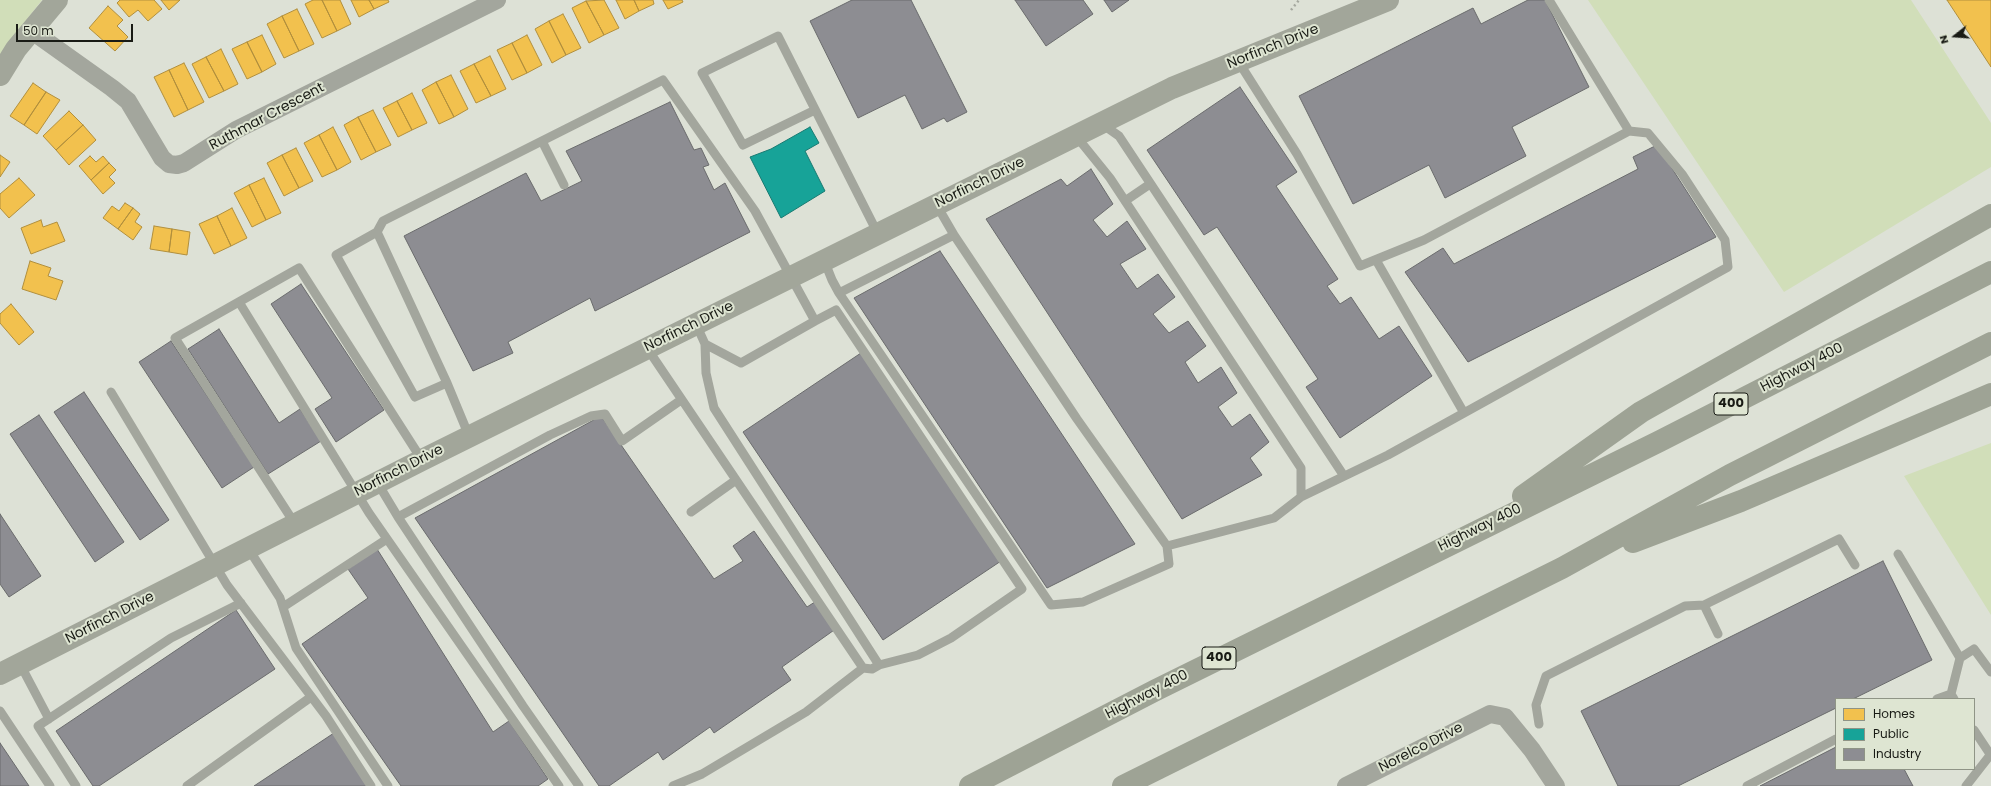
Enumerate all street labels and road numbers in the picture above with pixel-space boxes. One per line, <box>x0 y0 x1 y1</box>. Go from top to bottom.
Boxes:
street label: Norfinch Drive <box>1225 21 1321 73</box>
street label: Ruthmar Crescent <box>207 80 327 154</box>
street label: Norfinch Drive <box>933 154 1027 212</box>
street label: Norfinch Drive <box>642 298 736 356</box>
street label: Highway 400 <box>1758 340 1846 396</box>
road number: 400 <box>1714 393 1748 415</box>
street label: Norfinch Drive <box>352 441 446 501</box>
street label: Highway 400 <box>1436 501 1524 555</box>
street label: Norfinch Drive <box>63 588 157 648</box>
road number: 400 <box>1202 647 1236 669</box>
street label: Highway 400 <box>1103 667 1191 723</box>
street label: Norelco Drive <box>1376 720 1466 776</box>

